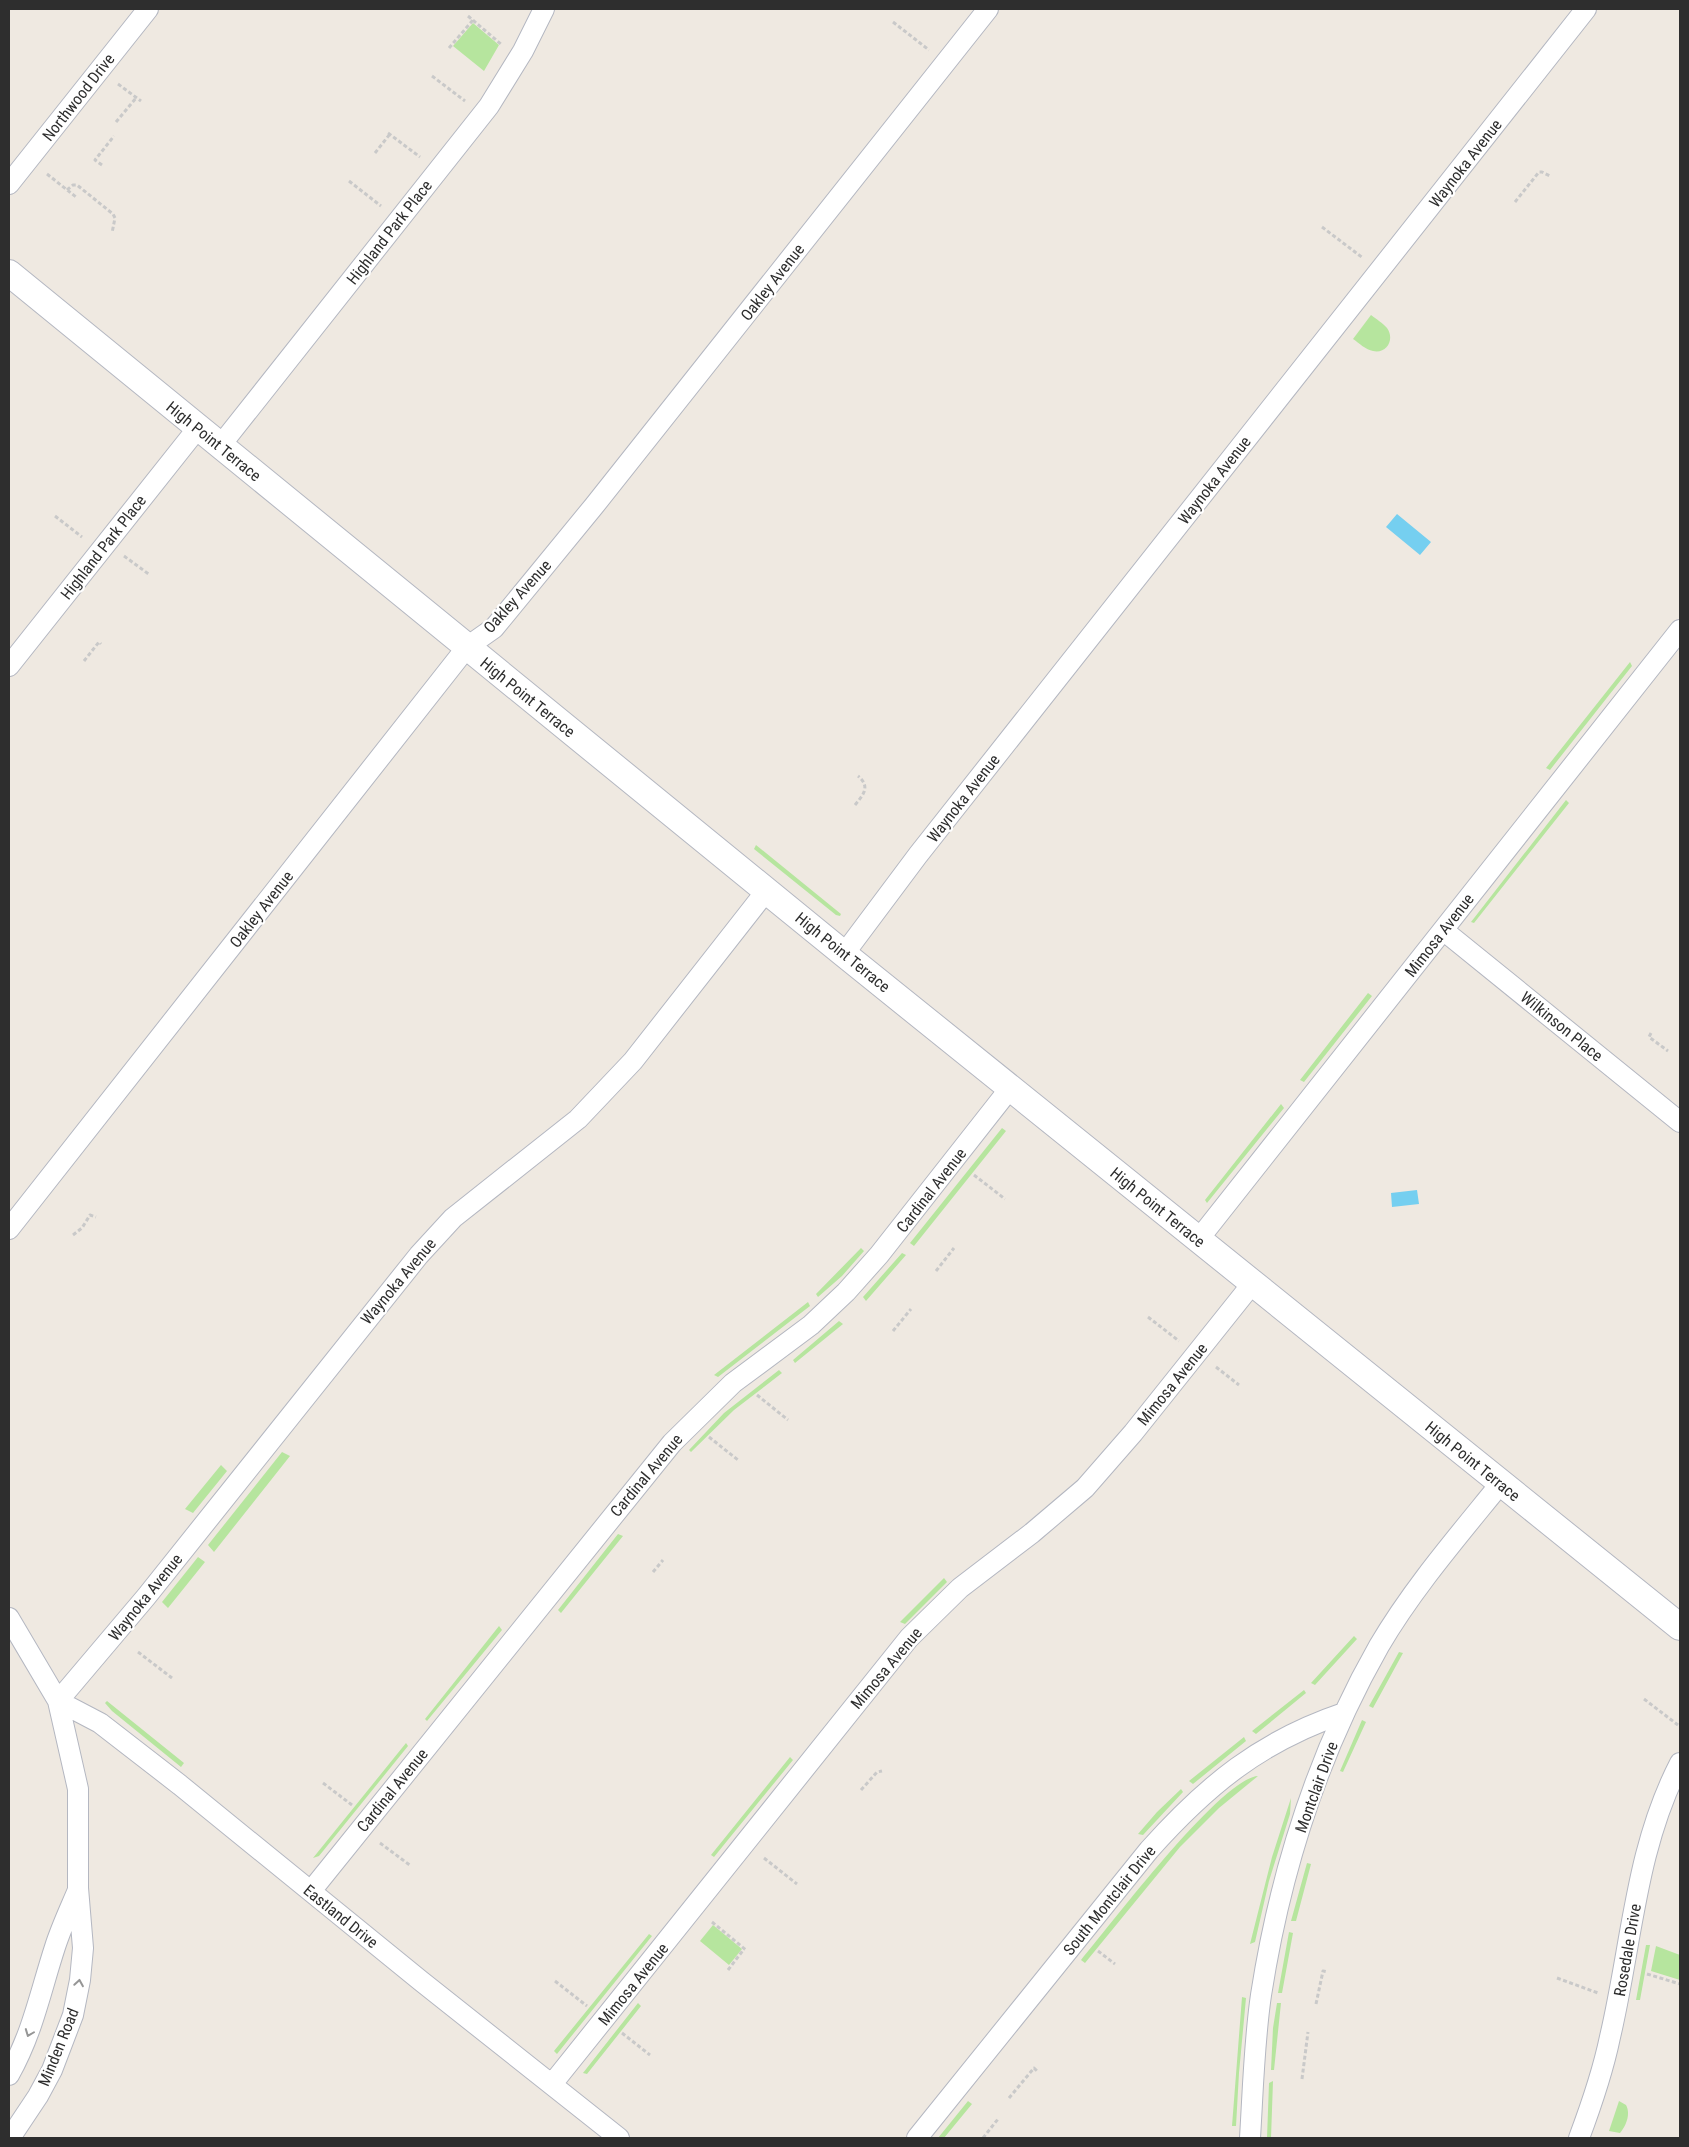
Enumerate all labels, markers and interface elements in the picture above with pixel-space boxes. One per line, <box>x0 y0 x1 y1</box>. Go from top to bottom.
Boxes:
street label: Northwood Drive <box>38 50 118 145</box>
street label: Waynoka Avenue <box>1425 115 1506 211</box>
street label: Highland Park Place <box>343 176 436 288</box>
street label: Oakley Avenue <box>737 240 808 324</box>
street label: High Point Terrace <box>163 397 265 485</box>
street label: Waynoka Avenue <box>1174 432 1255 528</box>
street label: Highland Park Place <box>57 491 150 603</box>
street label: Oakley Avenue <box>480 556 555 637</box>
street label: High Point Terrace <box>477 653 579 741</box>
street label: Waynoka Avenue <box>923 750 1004 846</box>
street label: Oakley Avenue <box>226 867 297 951</box>
street label: Mimosa Avenue <box>1401 890 1478 981</box>
street label: High Point Terrace <box>792 908 894 996</box>
street label: Wilkinson Place <box>1517 988 1607 1065</box>
street label: Cardinal Avenue <box>893 1144 970 1236</box>
street label: High Point Terrace <box>1107 1163 1209 1251</box>
street label: Waynoka Avenue <box>357 1234 440 1328</box>
street label: Mimosa Avenue <box>1133 1339 1211 1429</box>
street label: High Point Terrace <box>1422 1417 1524 1505</box>
street label: Cardinal Avenue <box>606 1430 686 1520</box>
street label: Waynoka Avenue <box>104 1550 186 1645</box>
street label: Mimosa Avenue <box>847 1624 926 1713</box>
street label: Montclair Drive <box>1291 1739 1342 1835</box>
street label: Cardinal Avenue <box>353 1745 432 1836</box>
street label: South Montclair Drive <box>1059 1842 1159 1959</box>
street label: Eastland Drive <box>300 1881 382 1952</box>
street label: Rosedale Drive <box>1610 1902 1645 1998</box>
street label: Mimosa Avenue <box>594 1939 672 2029</box>
one-way arrow <box>74 1979 84 1988</box>
street label: Minden Road <box>34 2005 83 2089</box>
one-way arrow <box>25 2028 35 2037</box>

